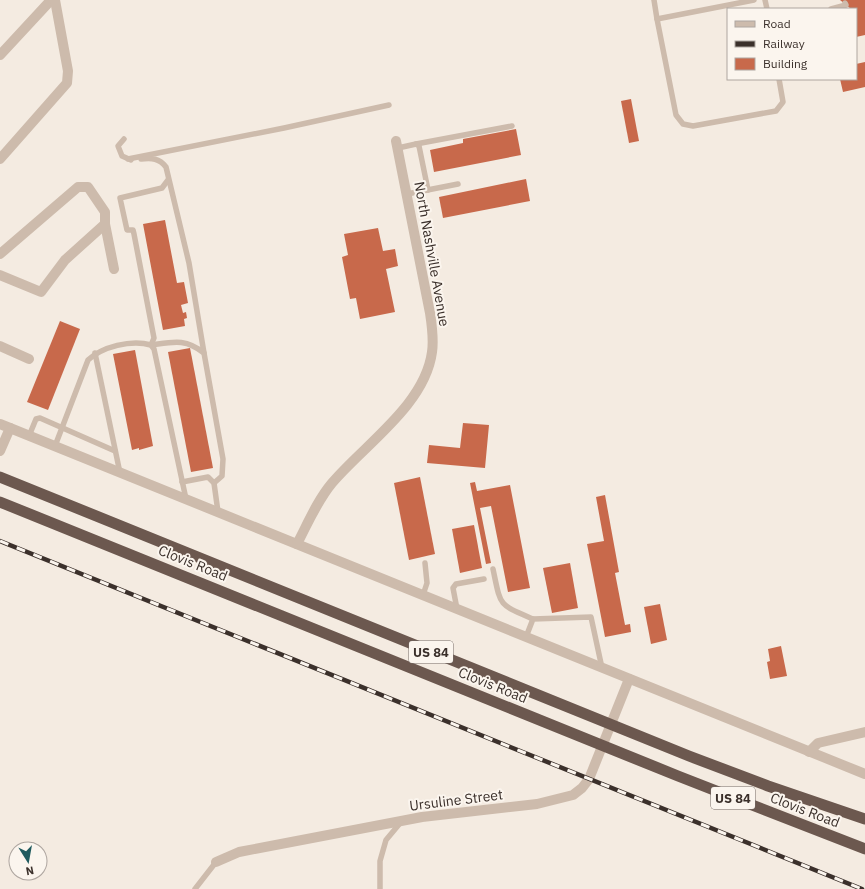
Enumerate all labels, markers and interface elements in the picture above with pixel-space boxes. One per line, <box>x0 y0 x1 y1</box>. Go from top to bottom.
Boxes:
legend <box>727 8 857 80</box>
text: Road <box>763 16 791 31</box>
text: Railway <box>763 36 805 51</box>
text: Building <box>763 56 808 71</box>
street label: North Nashville Avenue <box>410 180 454 328</box>
street label: Clovis Road <box>156 541 230 585</box>
road number: US 84 <box>409 641 453 663</box>
street label: Clovis Road <box>456 663 530 707</box>
street label: Ursuline Street <box>408 785 504 815</box>
road number: US 84 <box>711 787 755 809</box>
street label: Clovis Road <box>768 789 842 831</box>
north arrow <box>8 841 48 881</box>
text: N <box>25 863 35 878</box>

